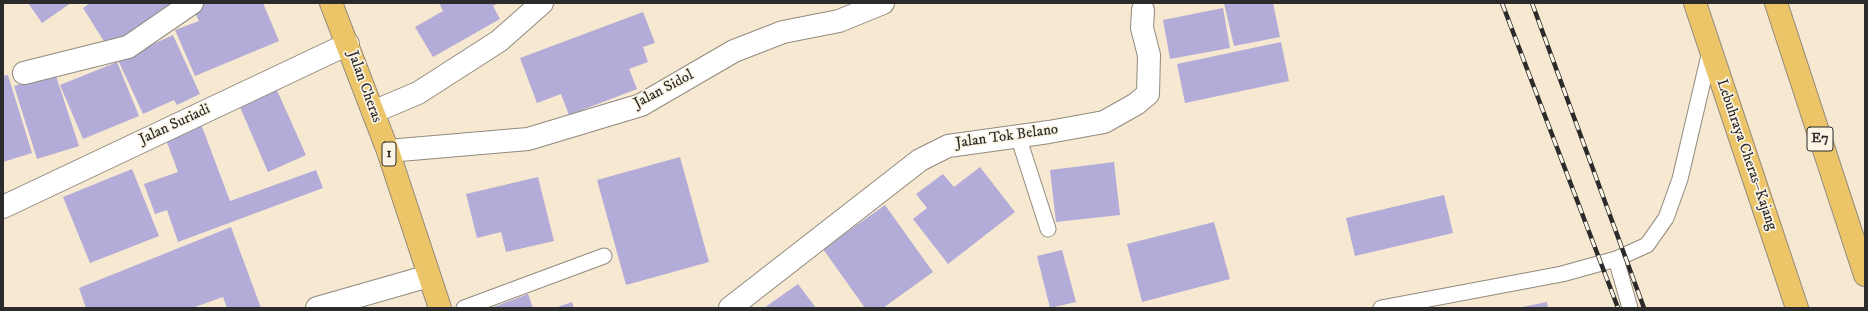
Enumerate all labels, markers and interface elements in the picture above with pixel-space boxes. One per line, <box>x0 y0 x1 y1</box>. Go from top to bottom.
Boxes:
street label: Jalan Cheras <box>343 49 385 125</box>
street label: Jalan Sidol <box>631 67 697 113</box>
street label: Lebuhraya Cheras–Kajang <box>1712 77 1780 233</box>
street label: Jalan Suriadi <box>137 101 213 149</box>
street label: Jalan Tok Belano <box>955 121 1059 153</box>
road number: E7 <box>1807 127 1833 151</box>
road number: 1 <box>382 142 396 166</box>

